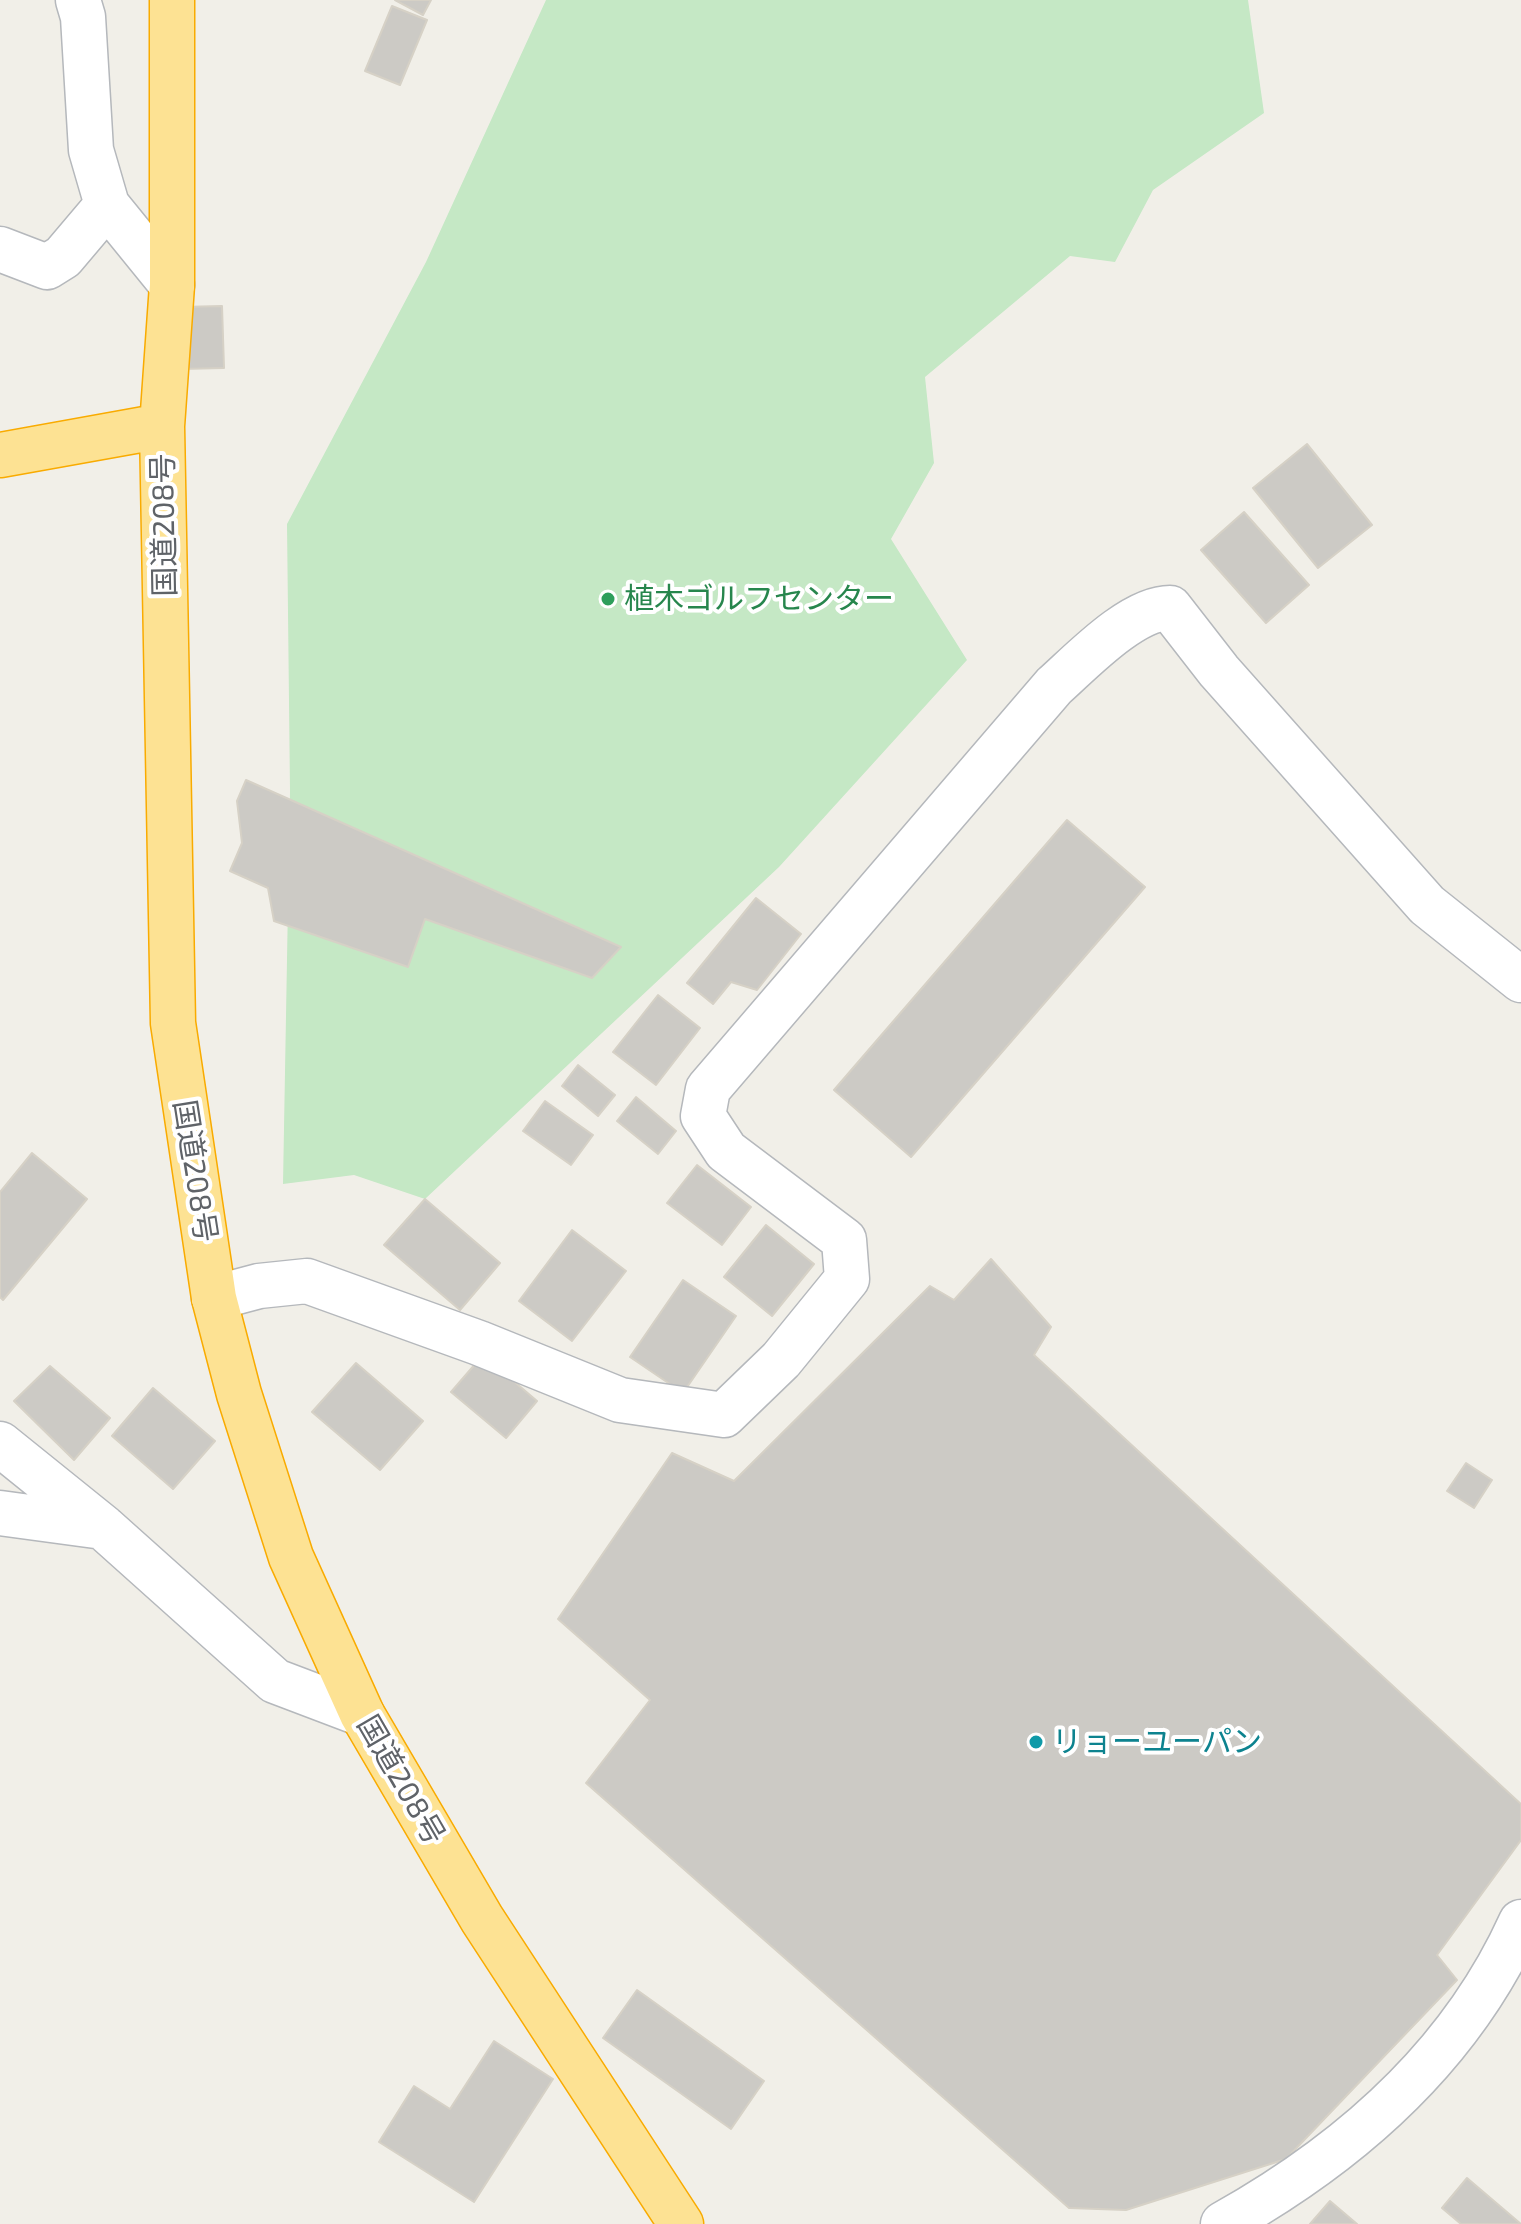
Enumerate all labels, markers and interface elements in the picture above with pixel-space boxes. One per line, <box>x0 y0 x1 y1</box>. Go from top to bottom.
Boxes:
street label: 国道208号 <box>145 453 183 597</box>
place label: 植木ゴルフセンター <box>624 581 894 617</box>
marker: 植木ゴルフセンター <box>599 590 617 608</box>
street label: 国道208号 <box>166 1097 224 1245</box>
street label: 国道208号 <box>350 1709 452 1851</box>
place label: リョーユーパン <box>1052 1724 1262 1760</box>
marker: リョーユーパン <box>1027 1733 1045 1751</box>

